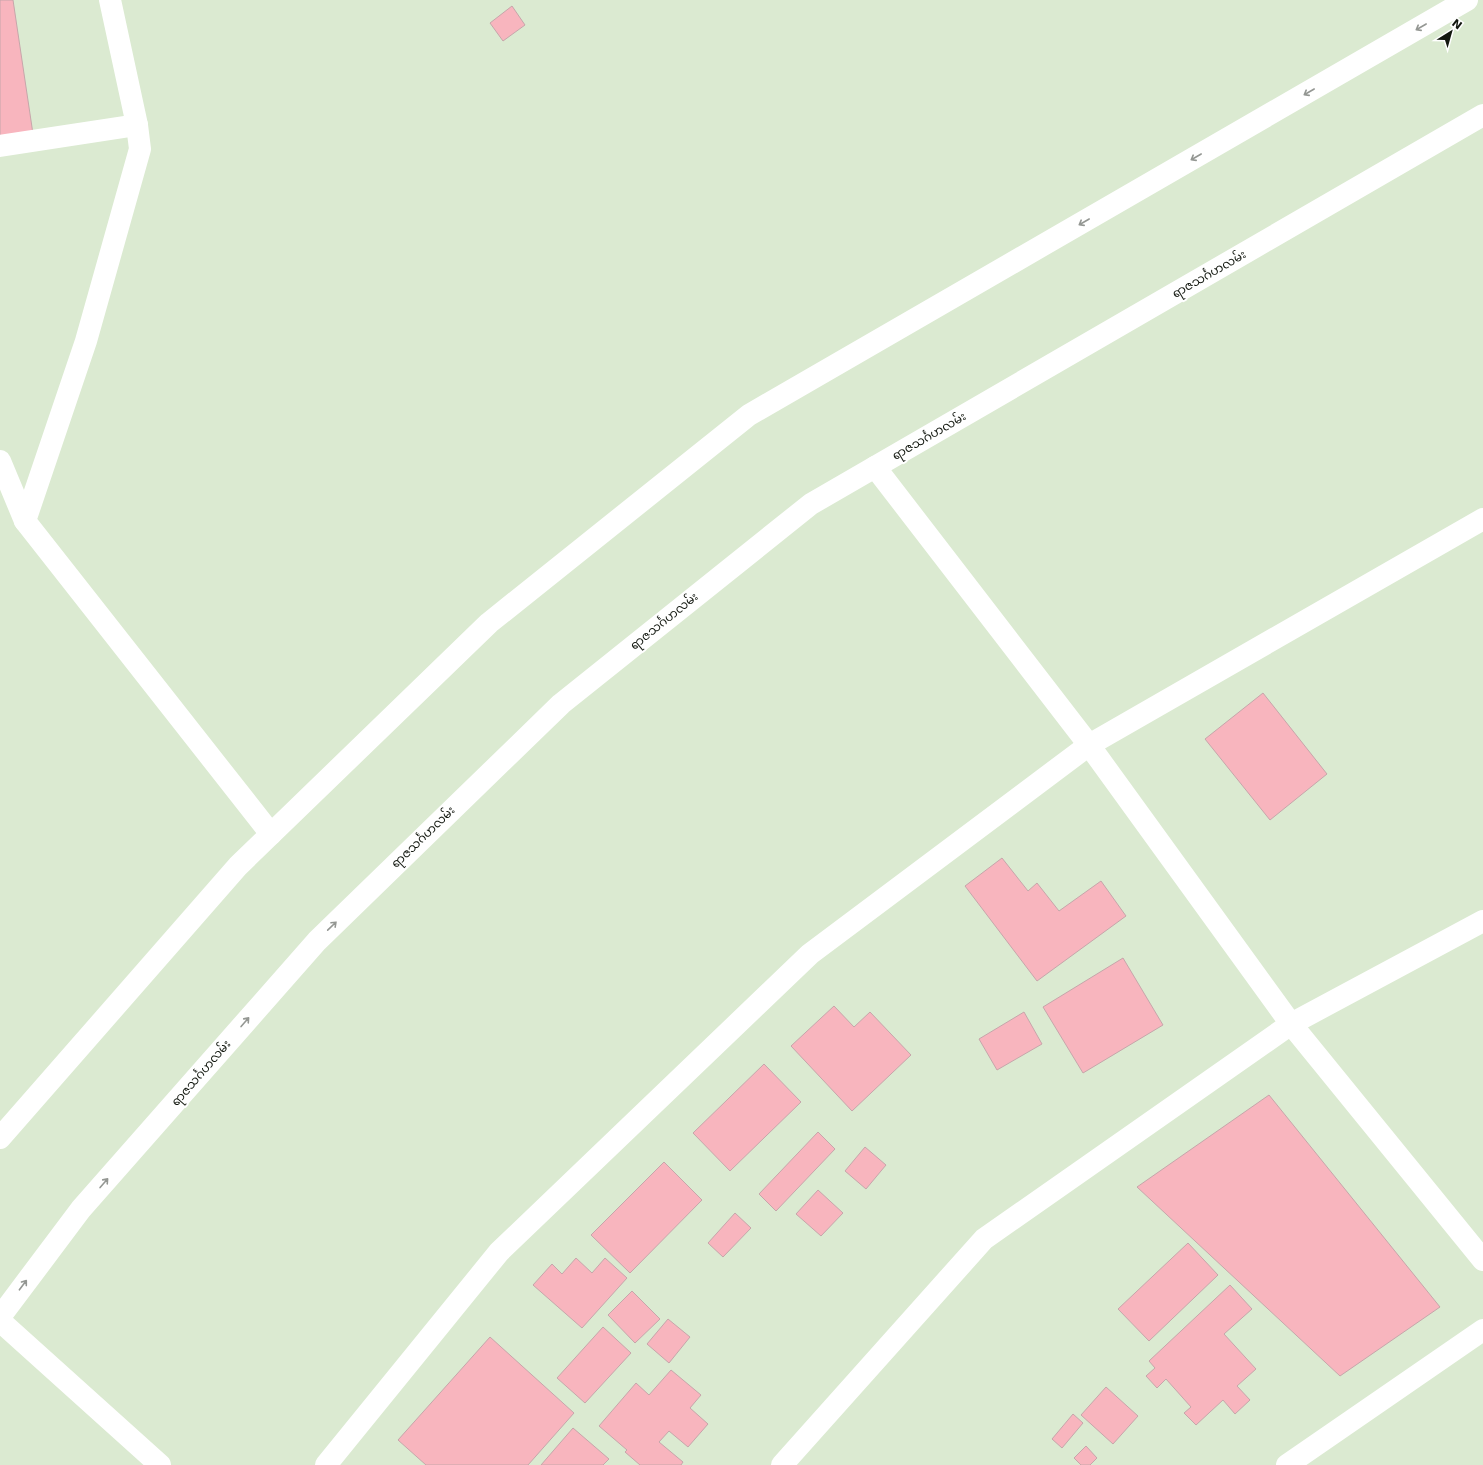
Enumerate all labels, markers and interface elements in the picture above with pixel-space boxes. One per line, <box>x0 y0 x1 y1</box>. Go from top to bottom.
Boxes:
north arrow <box>1431 12 1471 52</box>
text: N <box>1449 16 1464 32</box>
one-way arrow <box>1415 23 1427 31</box>
one-way arrow <box>1303 88 1315 96</box>
one-way arrow <box>1190 153 1202 161</box>
one-way arrow <box>1078 218 1090 226</box>
street label: ရာဇသင်္ဂဟလမ်း <box>1169 246 1250 303</box>
street label: ရာဇသင်္ဂဟလမ်း <box>889 408 970 465</box>
street label: ရာဇသင်္ဂဟလမ်း <box>626 588 702 655</box>
street label: ရာဇသင်္ဂဟလမ်း <box>387 802 460 873</box>
one-way arrow <box>327 921 337 931</box>
one-way arrow <box>240 1018 249 1028</box>
street label: ရာဇသင်္ဂဟလမ်း <box>167 1036 236 1111</box>
one-way arrow <box>99 1178 108 1188</box>
one-way arrow <box>19 1280 28 1291</box>

